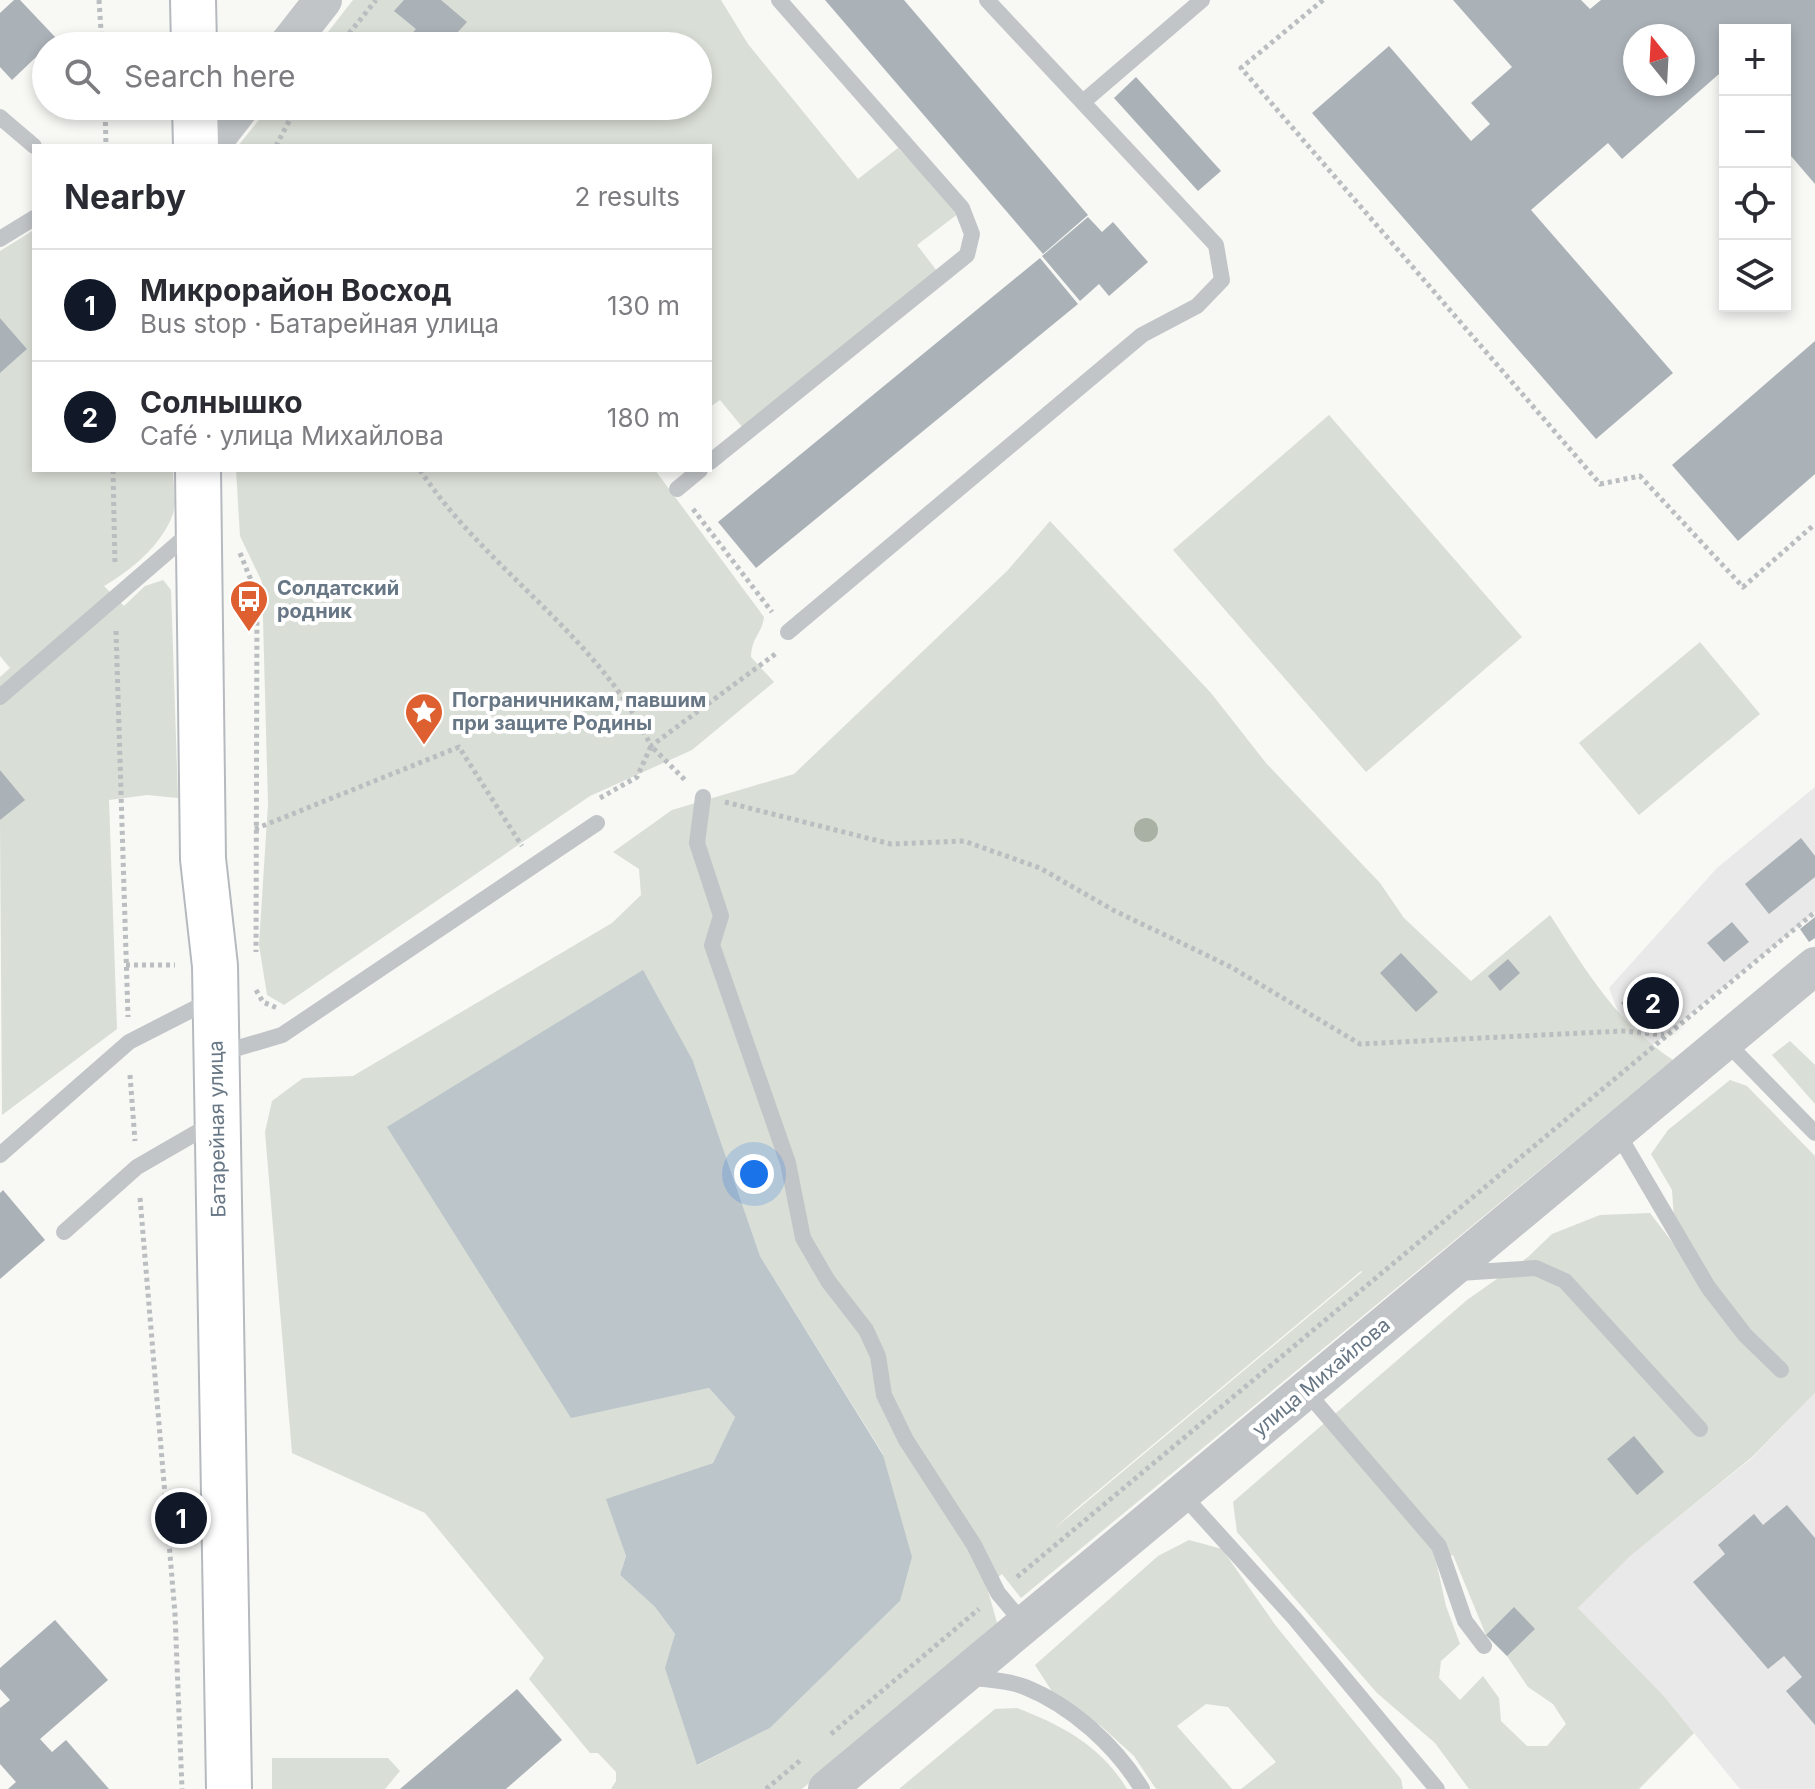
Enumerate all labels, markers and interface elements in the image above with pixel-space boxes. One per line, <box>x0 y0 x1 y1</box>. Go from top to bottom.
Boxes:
north arrow <box>1623 24 1695 96</box>
map controls <box>1719 24 1791 312</box>
button: + <box>1719 24 1791 96</box>
search box <box>32 32 712 120</box>
icon: search <box>60 54 104 98</box>
text: Search here <box>124 58 296 94</box>
button: − <box>1719 96 1791 168</box>
button: locate <box>1719 168 1791 240</box>
text: Nearby <box>64 176 186 217</box>
text: 2 results <box>575 181 680 212</box>
button: layers <box>1719 240 1791 312</box>
text: Микрорайон Восход <box>140 272 451 308</box>
text: 1 <box>84 290 96 321</box>
text: 130 m <box>607 290 680 321</box>
text: Bus stop · Батарейная улица <box>140 308 499 339</box>
text: Солнышко <box>140 384 303 420</box>
text: 2 <box>82 402 98 433</box>
text: 180 m <box>607 402 680 433</box>
text: Café · улица Михайлова <box>140 420 444 451</box>
place label: Солдатский родник <box>277 576 399 623</box>
bus stop icon: Солдатский родник <box>228 578 270 633</box>
place label: Пограничникам, павшим при защите Родины <box>452 688 706 735</box>
place icon: Пограничникам, павшим при защите Родины <box>403 691 445 746</box>
pin: 2 <box>1627 973 1679 1033</box>
street label: Батарейная улица <box>203 1040 231 1218</box>
your location <box>734 1154 774 1194</box>
street label: улица Михайлова <box>1247 1312 1395 1442</box>
pin: 1 <box>155 1488 207 1548</box>

